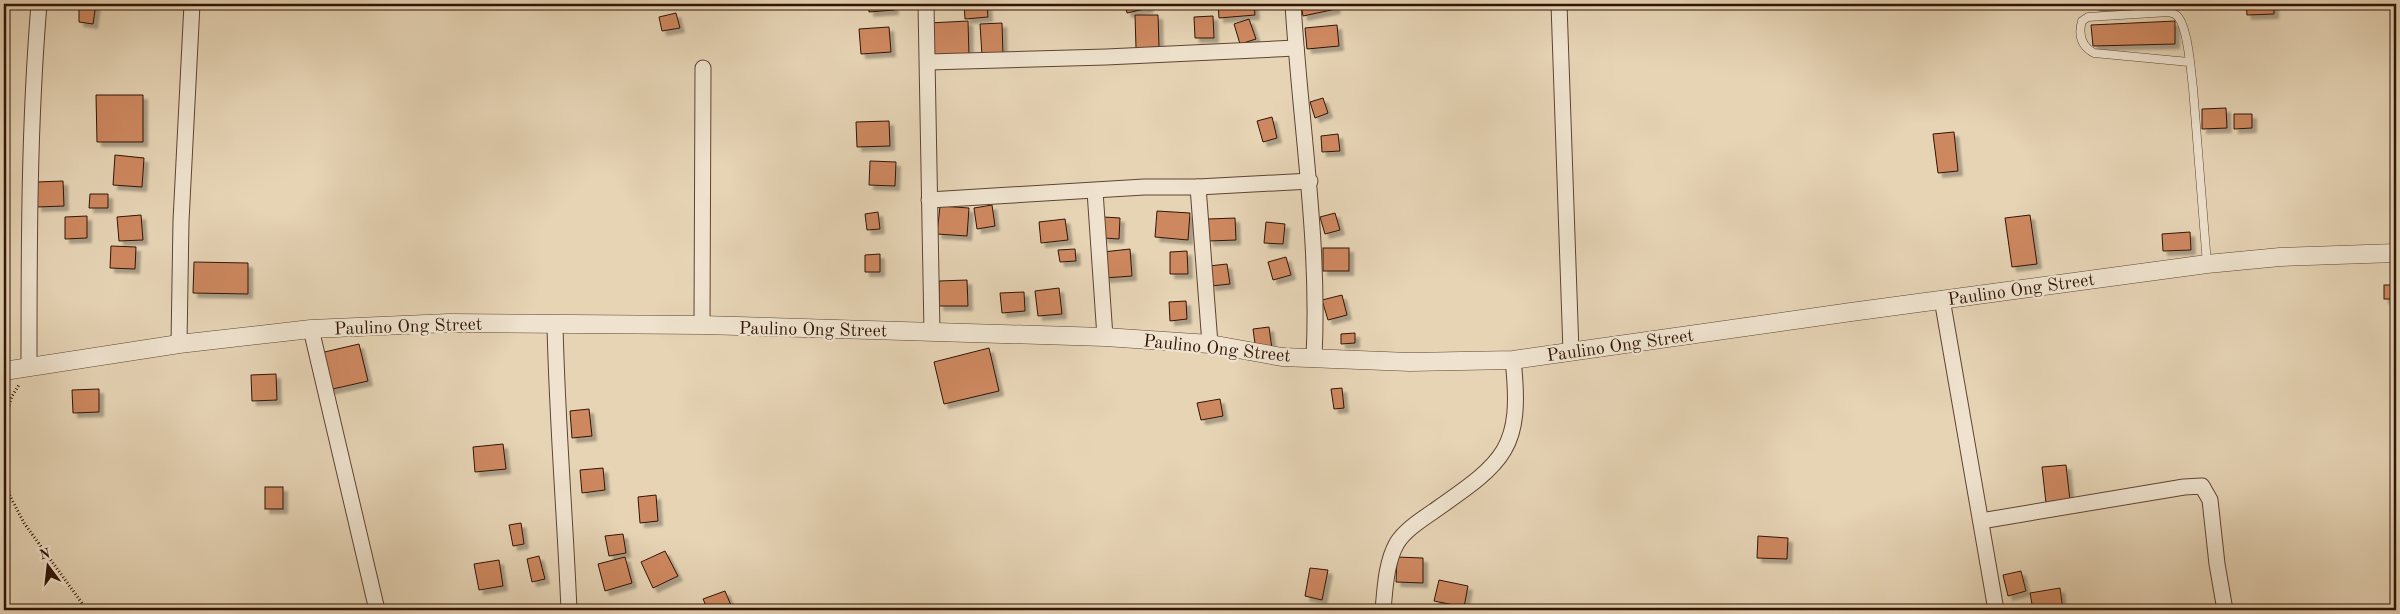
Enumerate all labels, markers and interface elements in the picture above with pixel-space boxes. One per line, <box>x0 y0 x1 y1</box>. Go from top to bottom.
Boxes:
street label: Paulino Ong Street <box>1947 271 2096 309</box>
street label: Paulino Ong Street <box>334 315 482 339</box>
street label: Paulino Ong Street <box>739 320 887 340</box>
street label: Paulino Ong Street <box>1546 327 1695 365</box>
street label: Paulino Ong Street <box>1142 332 1292 366</box>
north arrow <box>22 542 72 592</box>
text: N <box>38 546 52 563</box>

